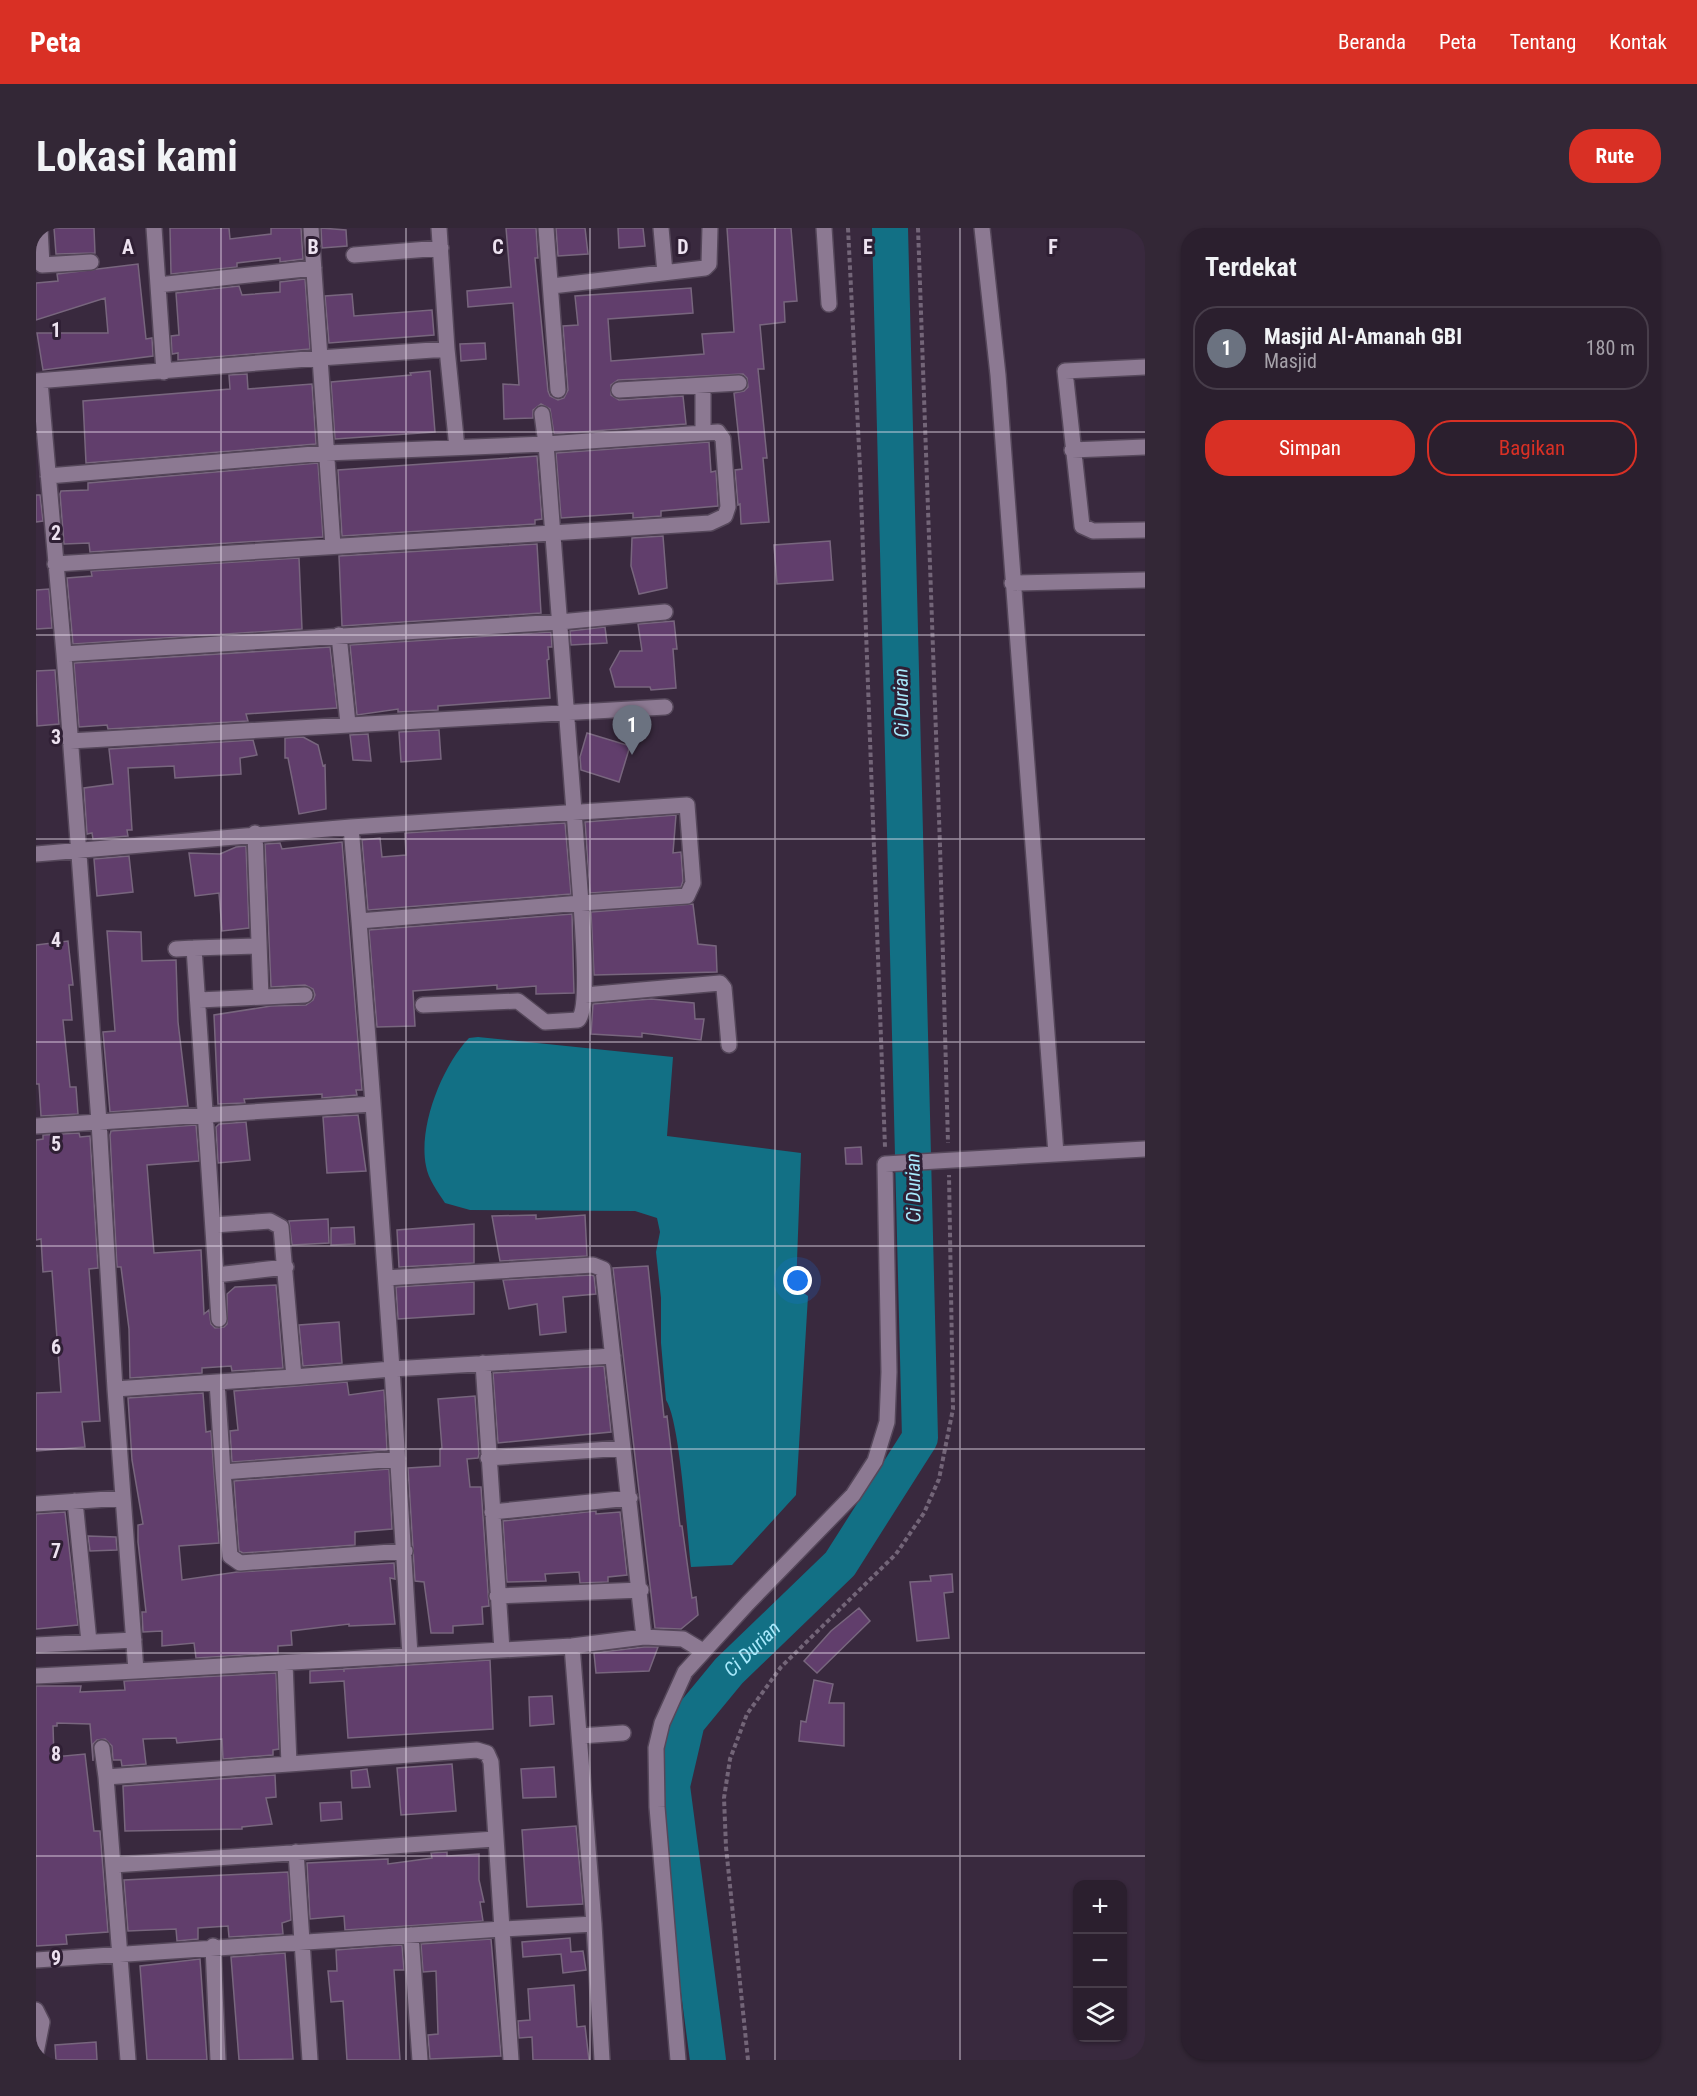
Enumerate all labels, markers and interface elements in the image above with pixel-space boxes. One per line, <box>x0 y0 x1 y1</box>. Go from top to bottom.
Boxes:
text: Peta <box>30 26 81 59</box>
text: Beranda <box>1338 30 1406 54</box>
text: Peta <box>1439 30 1477 54</box>
text: Tentang <box>1510 30 1576 54</box>
text: Kontak <box>1609 30 1667 54</box>
button: Rute <box>1569 129 1661 183</box>
text: Lokasi kami <box>36 132 238 181</box>
text: A <box>122 235 134 259</box>
text: B <box>307 235 319 259</box>
text: C <box>492 235 504 259</box>
text: D <box>677 235 689 259</box>
text: E <box>863 235 873 259</box>
text: F <box>1048 235 1058 259</box>
text: Terdekat <box>1205 252 1297 282</box>
text: 1 <box>51 318 61 342</box>
text: Masjid Al-Amanah GBI <box>1264 324 1462 349</box>
text: 1 <box>1221 336 1232 360</box>
text: 180 m <box>1586 336 1635 360</box>
text: Masjid <box>1264 349 1317 373</box>
button: Simpan <box>1205 420 1415 476</box>
button: Bagikan <box>1427 420 1637 476</box>
text: 2 <box>51 521 61 545</box>
water label: Ci Durian <box>888 668 914 738</box>
pin: 1 <box>612 706 652 755</box>
text: 3 <box>51 725 61 749</box>
text: 4 <box>51 928 61 952</box>
text: 5 <box>51 1132 61 1156</box>
water label: Ci Durian <box>900 1153 926 1223</box>
your location <box>783 1266 812 1295</box>
text: 6 <box>51 1335 61 1359</box>
text: 7 <box>51 1539 61 1563</box>
water label: Ci Durian <box>719 1616 785 1682</box>
text: 8 <box>51 1742 61 1766</box>
map controls <box>1073 1880 1127 2042</box>
button: + <box>1073 1880 1127 1934</box>
button: − <box>1073 1934 1127 1988</box>
text: 9 <box>51 1946 61 1970</box>
button: layers <box>1073 1988 1127 2042</box>

